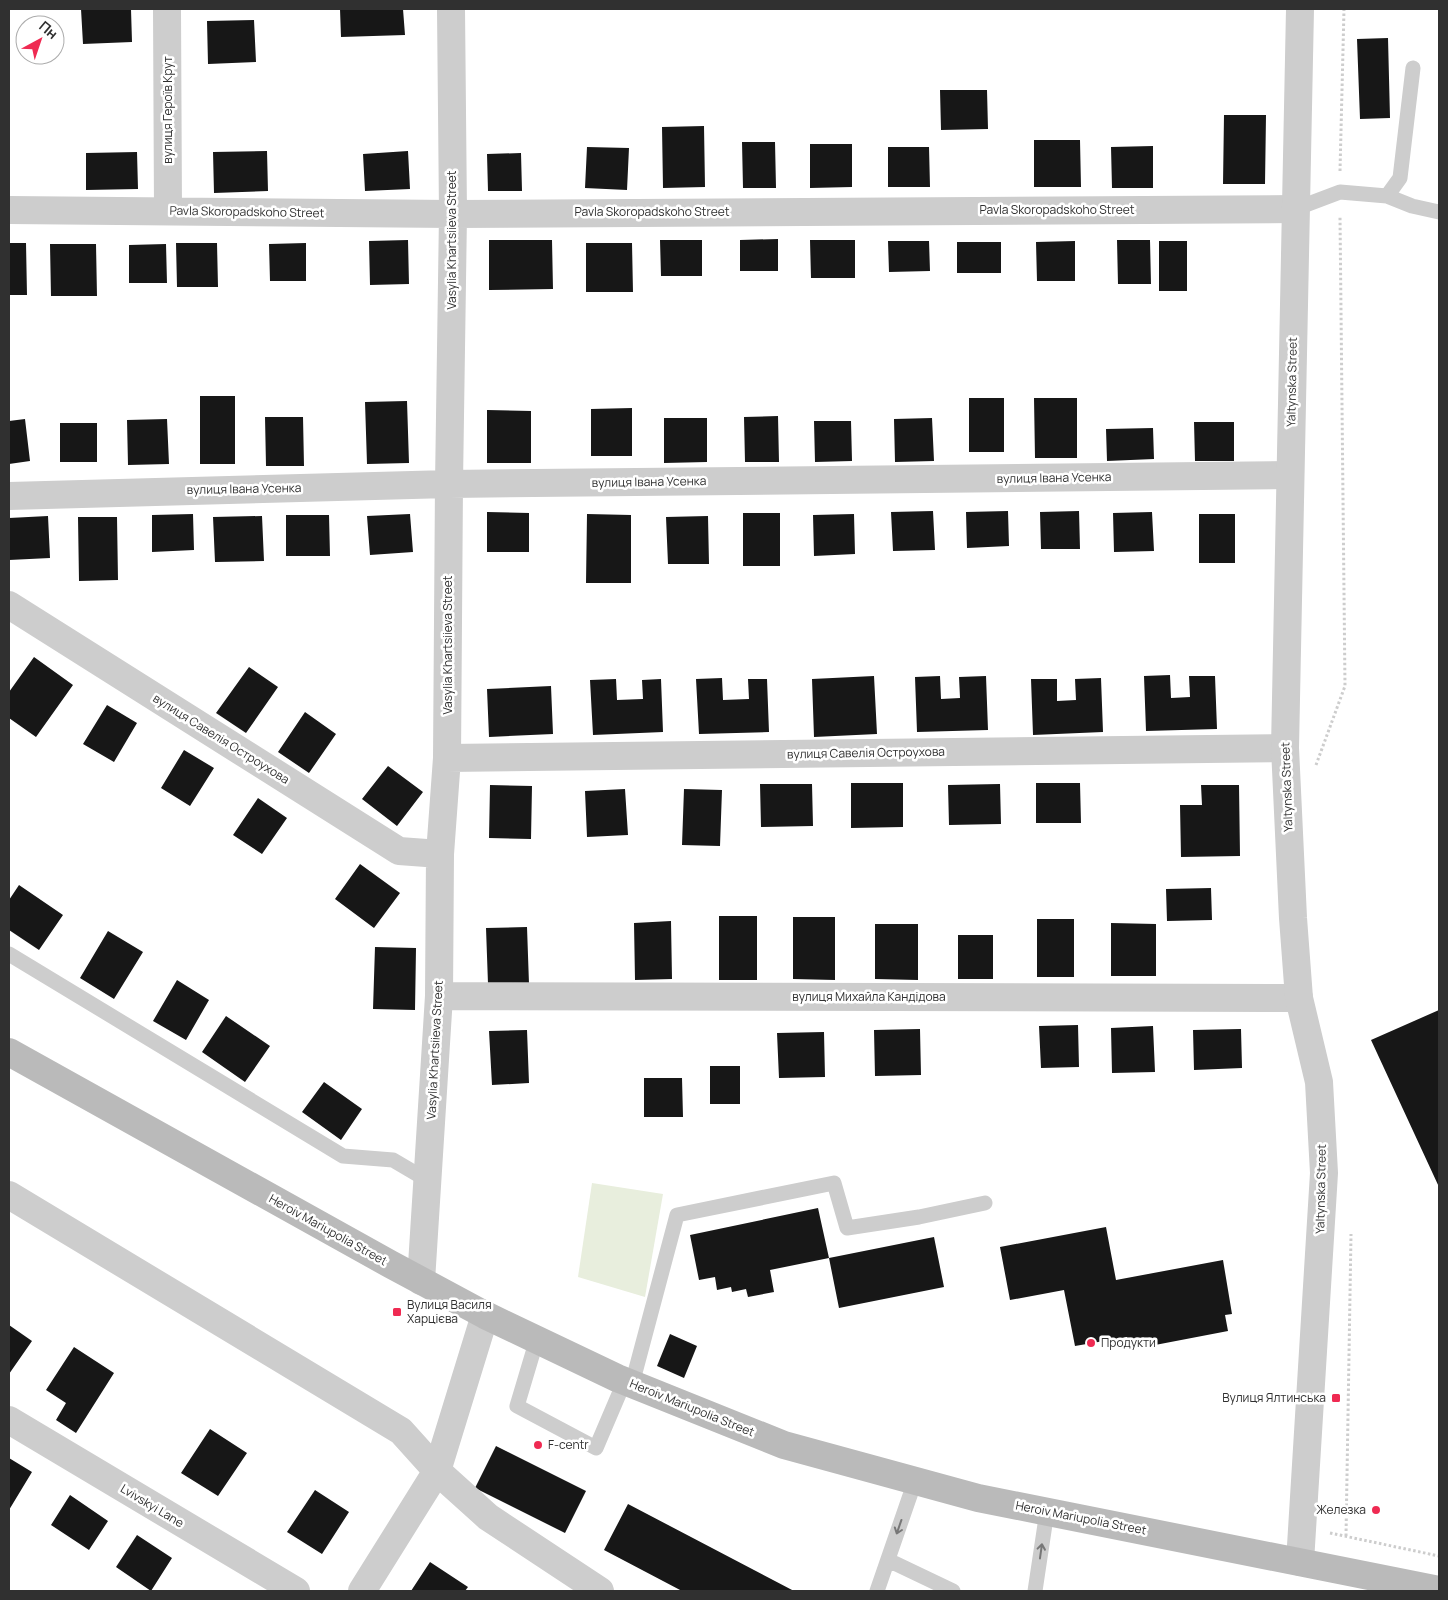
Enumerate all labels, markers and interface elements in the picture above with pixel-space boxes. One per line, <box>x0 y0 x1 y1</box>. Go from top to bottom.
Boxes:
north arrow <box>15 15 65 65</box>
text: Пн <box>35 16 62 43</box>
street label: вулиця Героїв Крут <box>159 56 176 164</box>
street label: Vasylia Khartsiieva Street <box>443 170 460 310</box>
street label: Pavla Skoropadskoho Street <box>980 201 1135 218</box>
street label: Pavla Skoropadskoho Street <box>169 202 325 221</box>
street label: Pavla Skoropadskoho Street <box>575 203 730 220</box>
street label: Yaltynska Street <box>1282 337 1301 427</box>
street label: вулиця Івана Усенка <box>997 468 1111 487</box>
street label: вулиця Івана Усенка <box>592 472 706 491</box>
street label: вулиця Івана Усенка <box>187 479 301 498</box>
street label: Vasylia Khartsiieva Street <box>439 575 456 715</box>
street label: вулиця Савелія Остроухова <box>150 690 293 788</box>
street label: Yaltynska Street <box>1276 742 1297 832</box>
street label: вулиця Савелія Остроухова <box>787 743 945 762</box>
street label: Vasylia Khartsiieva Street <box>422 980 447 1120</box>
street label: вулиця Михайла Кандідова <box>792 988 946 1005</box>
street label: Yaltynska Street <box>1311 1144 1330 1234</box>
street label: Heroiv Mariupolia Street <box>266 1190 391 1269</box>
place label: Вулиця Василя Харцієва <box>407 1296 492 1327</box>
marker: Вулиця Василя Харцієва <box>391 1306 403 1318</box>
place label: Продукти <box>1101 1334 1156 1351</box>
marker: Продукти <box>1085 1337 1097 1349</box>
street label: Heroiv Mariupolia Street <box>627 1375 757 1440</box>
place label: Вулиця Ялтинська <box>1222 1389 1326 1406</box>
marker: Вулиця Ялтинська <box>1330 1392 1342 1404</box>
place label: F-centr <box>548 1436 589 1453</box>
marker: F-centr <box>532 1439 544 1451</box>
street label: Lvivskyi Lane <box>117 1480 187 1531</box>
street label: Heroiv Mariupolia Street <box>1014 1496 1148 1539</box>
place label: Железка <box>1316 1501 1366 1518</box>
marker: Железка <box>1370 1504 1382 1516</box>
one-way arrow <box>894 1519 904 1535</box>
one-way arrow <box>1036 1544 1046 1560</box>

